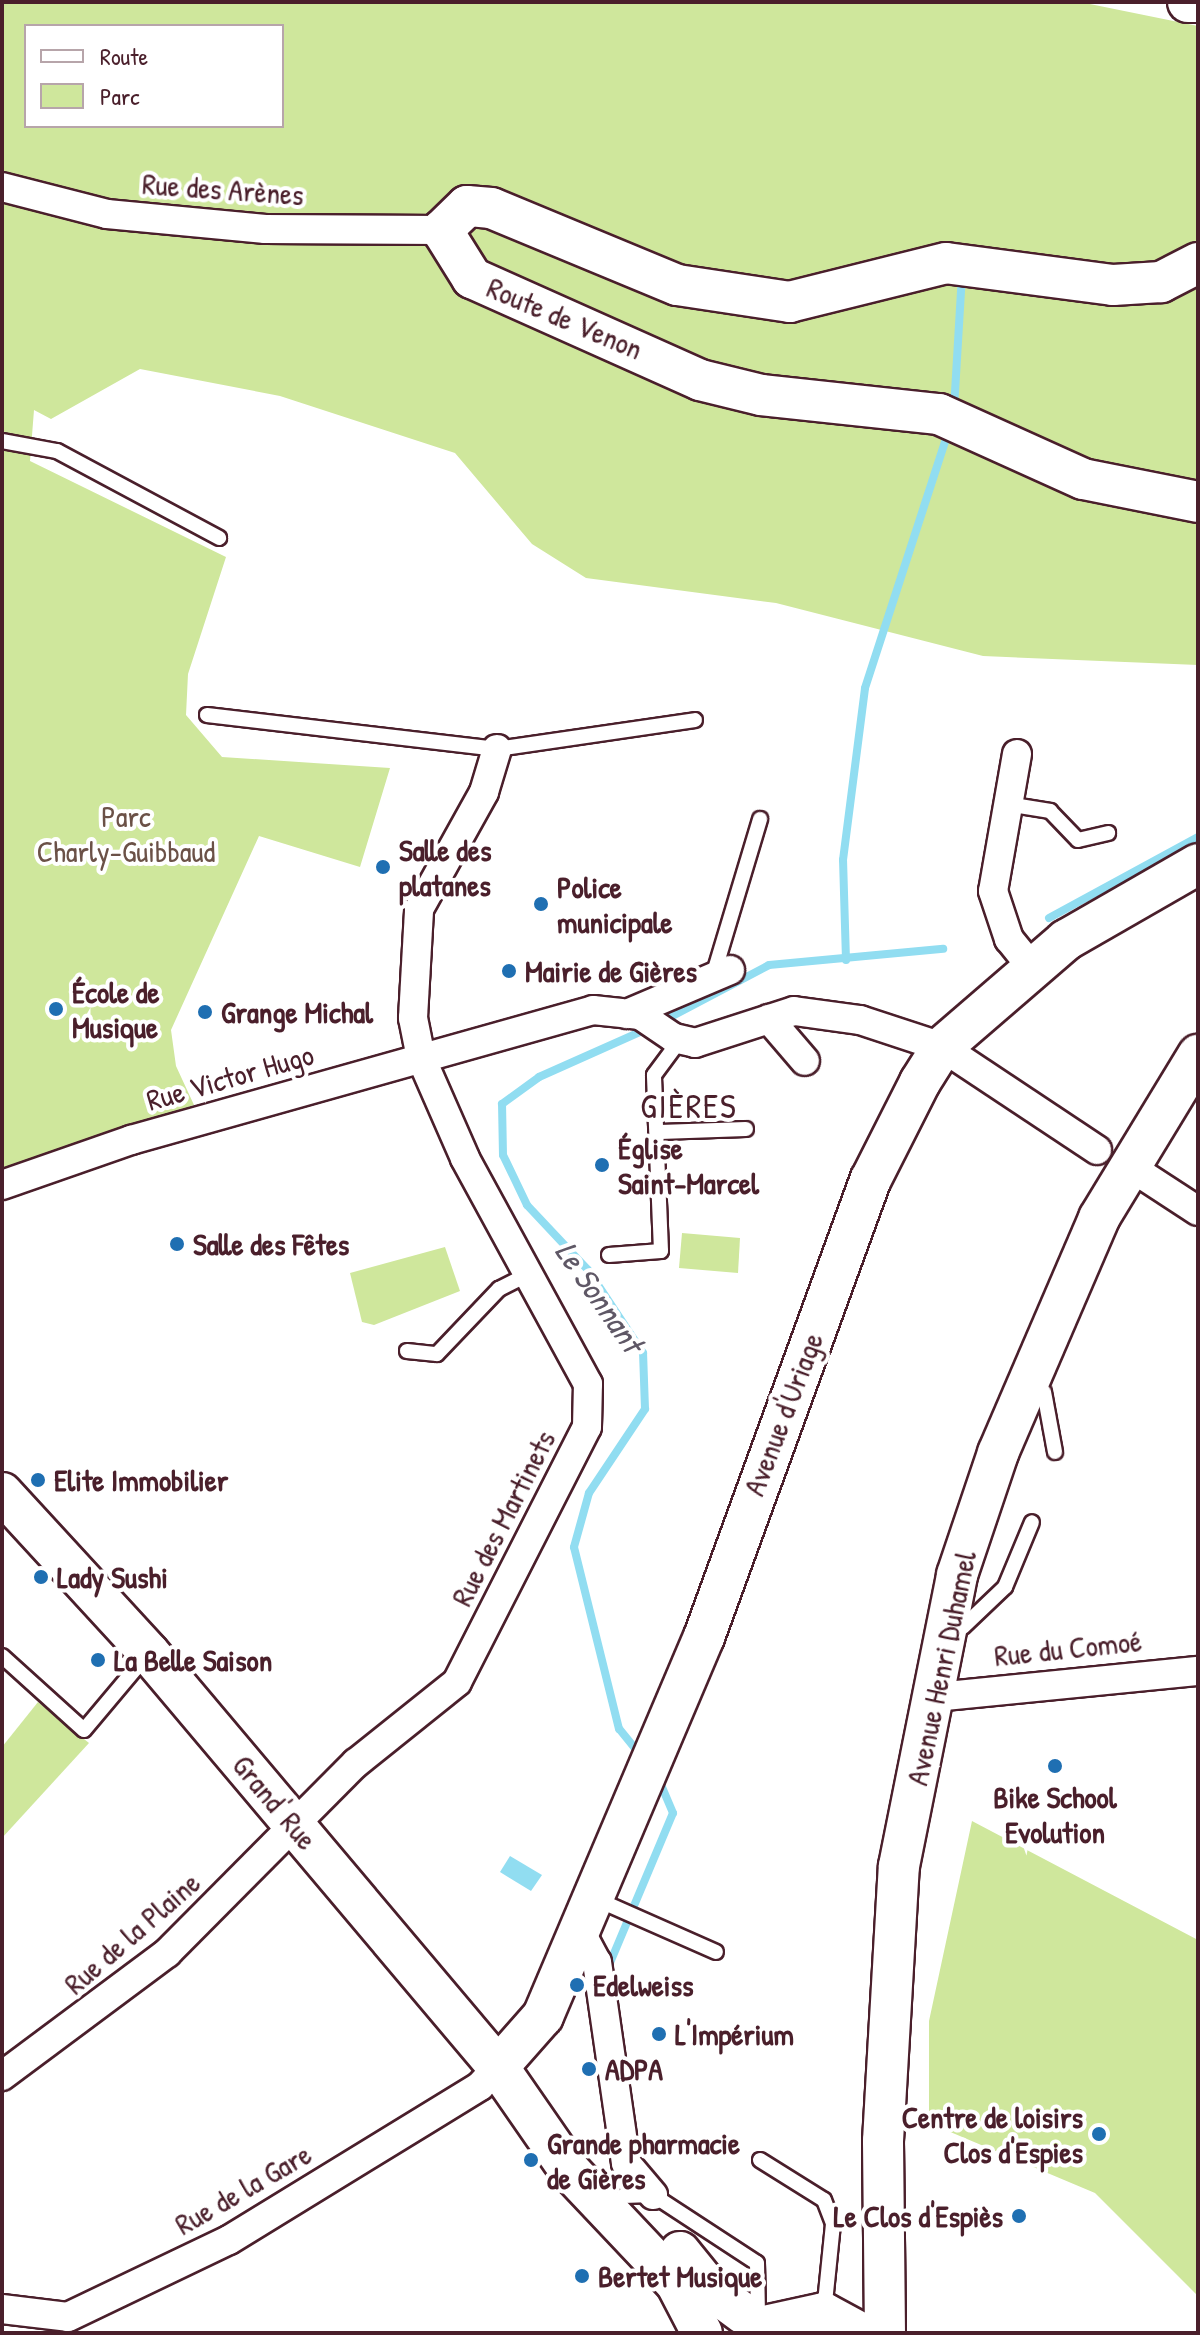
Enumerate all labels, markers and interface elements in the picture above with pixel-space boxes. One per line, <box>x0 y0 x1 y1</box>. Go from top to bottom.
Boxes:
legend <box>24 24 284 128</box>
text: Route <box>100 40 148 72</box>
text: Parc <box>100 80 140 112</box>
street label: Rue des Arènes <box>141 165 305 213</box>
street label: Route de Venon <box>482 269 648 367</box>
park label: Parc Charly-Guibbaud <box>37 798 215 868</box>
place label: Salle des platanes <box>399 832 491 902</box>
marker: Salle des platanes <box>374 858 392 876</box>
place label: Police municipale <box>557 869 673 940</box>
marker: Police municipale <box>532 895 550 913</box>
place label: Mairie de Gières <box>525 953 697 989</box>
marker: Mairie de Gières <box>500 962 518 980</box>
place label: École de Musique <box>72 974 159 1044</box>
place label: Grange Michal <box>221 994 373 1030</box>
marker: École de Musique <box>47 1000 65 1018</box>
marker: Grange Michal <box>196 1003 214 1021</box>
street label: Rue Victor Hugo <box>142 1036 318 1118</box>
district label: GIÈRES <box>640 1087 738 1127</box>
place label: Église Saint-Marcel <box>618 1130 759 1200</box>
marker: Église Saint-Marcel <box>593 1156 611 1174</box>
place label: Salle des Fêtes <box>193 1226 349 1262</box>
water label: Le Sonnant <box>547 1234 651 1360</box>
marker: Salle des Fêtes <box>168 1235 186 1253</box>
street label: Avenue d'Uriage <box>735 1328 831 1500</box>
street label: Rue des Martinets <box>443 1424 563 1612</box>
place label: Elite Immobilier <box>54 1462 228 1498</box>
marker: Elite Immobilier <box>29 1471 47 1489</box>
street label: Avenue Henri Duhamel <box>899 1548 983 1788</box>
place label: Lady Sushi <box>57 1559 168 1595</box>
marker: Lady Sushi <box>32 1568 50 1586</box>
street label: Rue du Comoé <box>993 1622 1143 1674</box>
place label: La Belle Saison <box>114 1642 272 1678</box>
marker: La Belle Saison <box>89 1651 107 1669</box>
street label: Grand' Rue <box>225 1747 325 1857</box>
marker: Bike School Evolution <box>1046 1757 1064 1775</box>
place label: Bike School Evolution <box>993 1779 1117 1850</box>
street label: Rue de la Plaine <box>57 1864 207 2002</box>
place label: Edelweiss <box>593 1967 694 2003</box>
marker: Edelweiss <box>568 1976 586 1994</box>
place label: L'Impérium <box>675 2016 794 2052</box>
marker: L'Impérium <box>650 2025 668 2043</box>
place label: ADPA <box>605 2051 663 2087</box>
marker: ADPA <box>580 2060 598 2078</box>
place label: Centre de loisirs Clos d'Espies <box>902 2099 1083 2170</box>
place label: Grande pharmacie de Gières <box>547 2125 740 2196</box>
marker: Centre de loisirs Clos d'Espies <box>1090 2125 1108 2143</box>
street label: Rue de la Gare <box>168 2136 318 2242</box>
marker: Grande pharmacie de Gières <box>522 2151 540 2169</box>
place label: Le Clos d'Espiès <box>834 2198 1003 2234</box>
marker: Le Clos d'Espiès <box>1010 2207 1028 2225</box>
place label: Bertet Musique <box>598 2258 762 2294</box>
marker: Bertet Musique <box>573 2267 591 2285</box>

